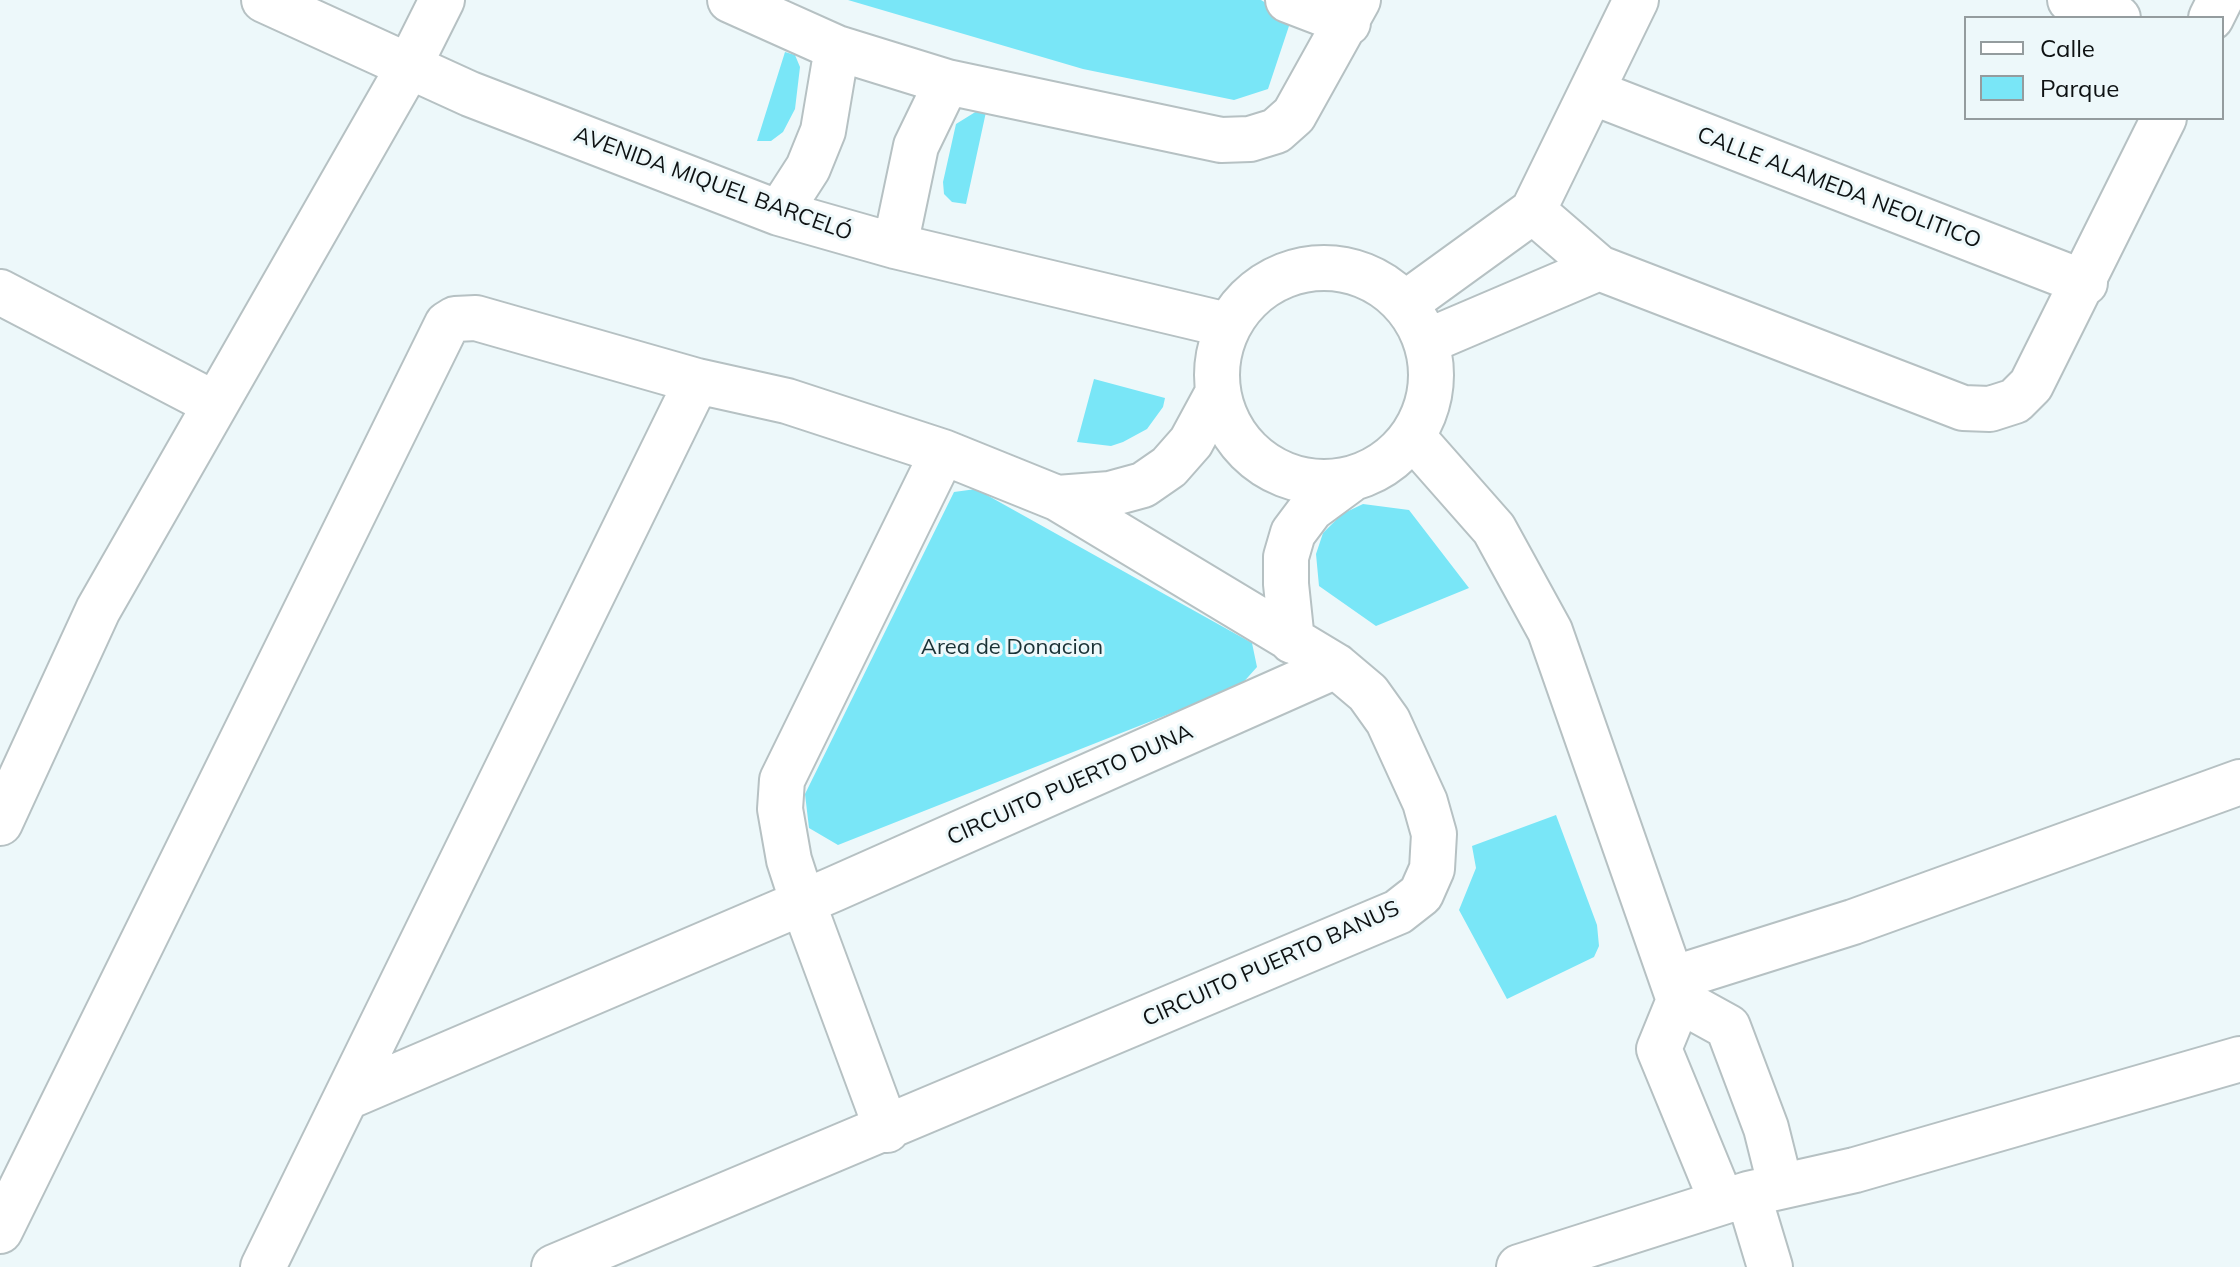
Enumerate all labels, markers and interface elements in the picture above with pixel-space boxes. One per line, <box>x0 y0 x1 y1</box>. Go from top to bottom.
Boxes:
legend <box>1964 16 2224 120</box>
text: Calle <box>2040 33 2095 63</box>
text: Parque <box>2040 73 2119 103</box>
street label: AVENIDA MIQUEL BARCELÓ <box>570 121 856 247</box>
street label: CALLE ALAMEDA NEOLITICO <box>1693 122 1985 254</box>
park label: Area de Donacion <box>921 634 1103 660</box>
street label: CIRCUITO PUERTO DUNA <box>943 719 1197 851</box>
street label: CIRCUITO PUERTO BANUS <box>1139 895 1403 1033</box>

